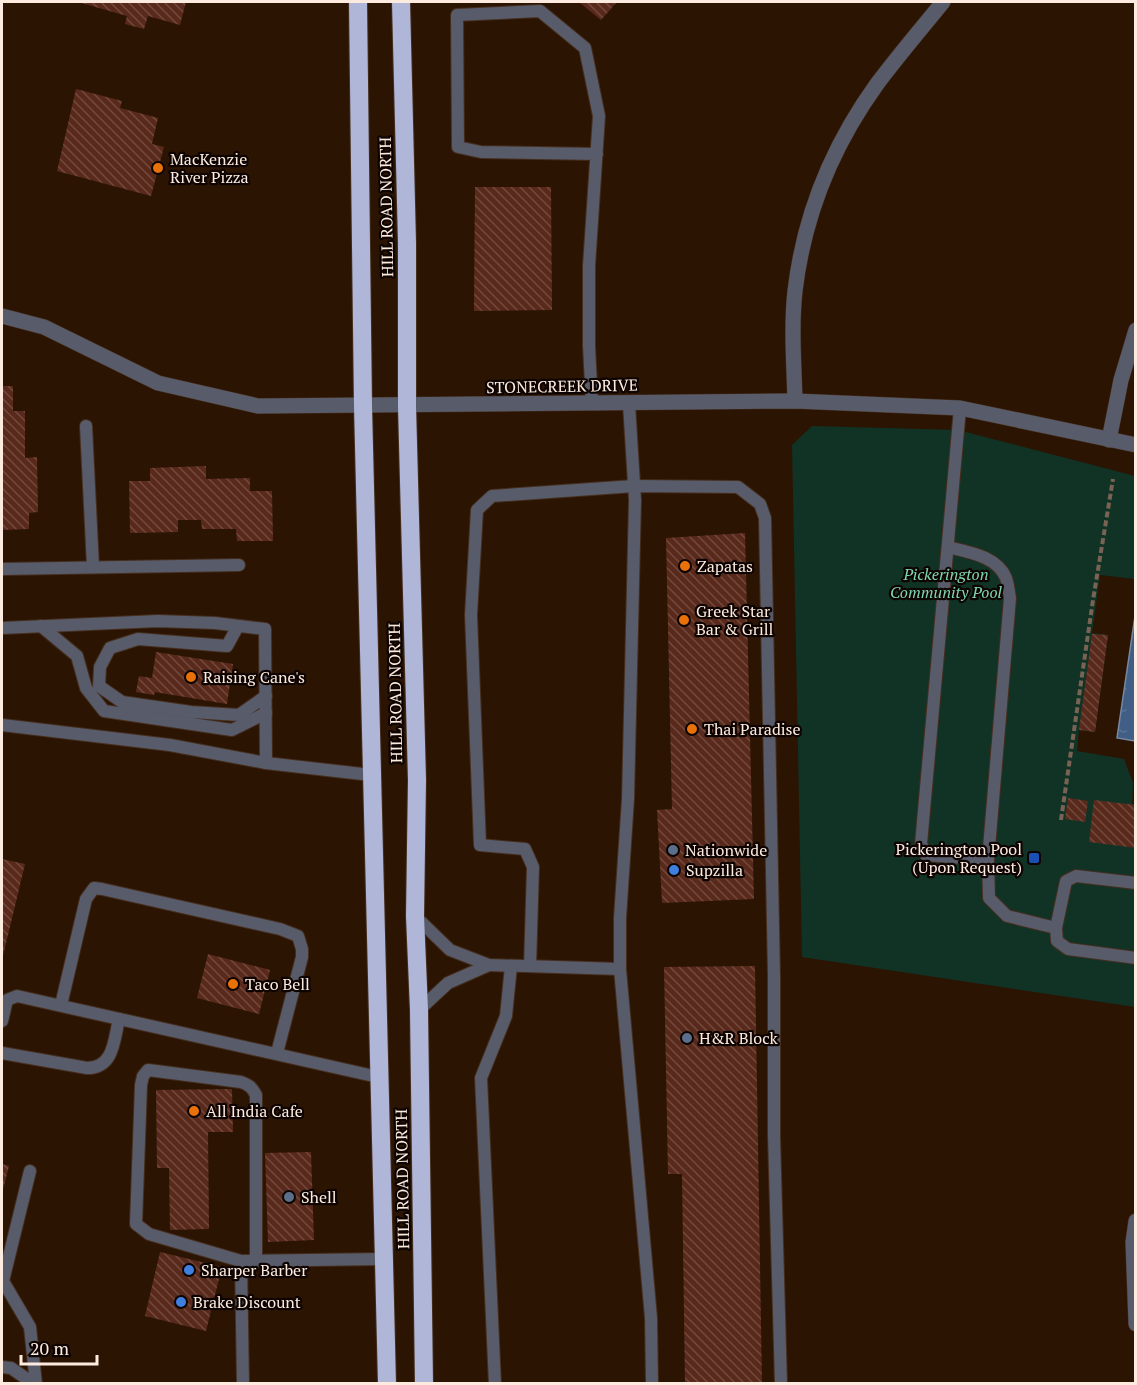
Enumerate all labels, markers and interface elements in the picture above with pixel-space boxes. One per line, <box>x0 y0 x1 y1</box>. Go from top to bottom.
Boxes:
street label: HILL ROAD NORTH <box>374 136 398 277</box>
place label: MacKenzie River Pizza <box>170 148 249 188</box>
marker: MacKenzie River Pizza <box>151 161 165 175</box>
street label: STONECREEK DRIVE <box>486 374 638 398</box>
place label: Zapatas <box>697 555 753 577</box>
marker: Zapatas <box>678 559 692 573</box>
park label: Pickerington Community Pool <box>890 563 1003 603</box>
place label: Greek Star Bar & Grill <box>696 600 774 640</box>
marker: Greek Star Bar & Grill <box>677 613 691 627</box>
street label: HILL ROAD NORTH <box>383 622 407 763</box>
place label: Raising Cane's <box>203 666 305 688</box>
marker: Raising Cane's <box>184 670 198 684</box>
place label: Thai Paradise <box>704 718 801 740</box>
marker: Thai Paradise <box>685 722 699 736</box>
place label: Pickerington Pool (Upon Request) <box>895 838 1022 878</box>
place label: Nationwide <box>685 839 767 861</box>
marker: Nationwide <box>666 843 680 857</box>
marker: Pickerington Pool (Upon Request) <box>1027 851 1041 865</box>
place label: Supzilla <box>686 859 743 881</box>
marker: Supzilla <box>667 863 681 877</box>
place label: Taco Bell <box>245 973 310 995</box>
marker: Taco Bell <box>226 977 240 991</box>
place label: H&R Block <box>699 1027 779 1049</box>
marker: H&R Block <box>680 1031 694 1045</box>
place label: All India Cafe <box>206 1100 303 1122</box>
marker: All India Cafe <box>187 1104 201 1118</box>
street label: HILL ROAD NORTH <box>390 1108 414 1249</box>
place label: Shell <box>301 1186 337 1208</box>
marker: Shell <box>282 1190 296 1204</box>
place label: Sharper Barber <box>201 1259 308 1281</box>
marker: Sharper Barber <box>182 1263 196 1277</box>
place label: Brake Discount <box>193 1291 301 1313</box>
marker: Brake Discount <box>174 1295 188 1309</box>
scale bar <box>21 1328 98 1366</box>
text: 20 m <box>30 1336 70 1360</box>

